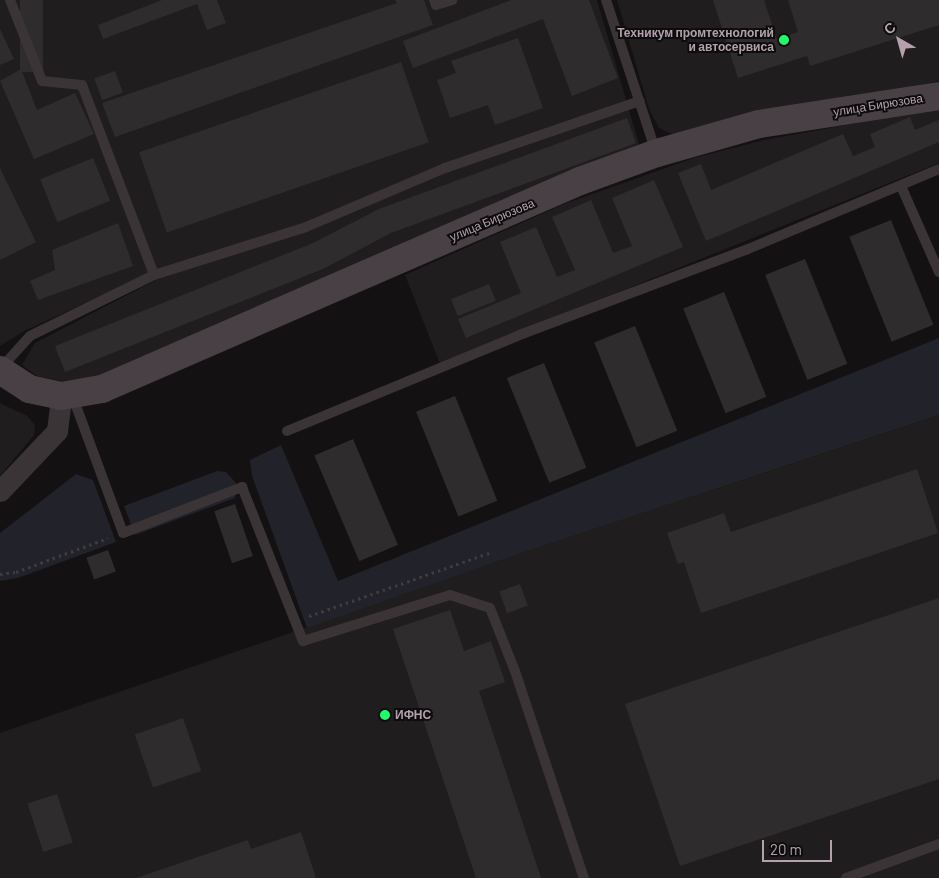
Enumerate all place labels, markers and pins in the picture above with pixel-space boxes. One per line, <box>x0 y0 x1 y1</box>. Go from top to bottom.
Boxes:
place label: Техникум промтехнологий и автосервиса <box>617 26 774 54</box>
marker: Техникум промтехнологий и автосервиса <box>778 34 790 46</box>
place label: ИФНС <box>395 708 431 722</box>
marker: ИФНС <box>379 709 391 721</box>

